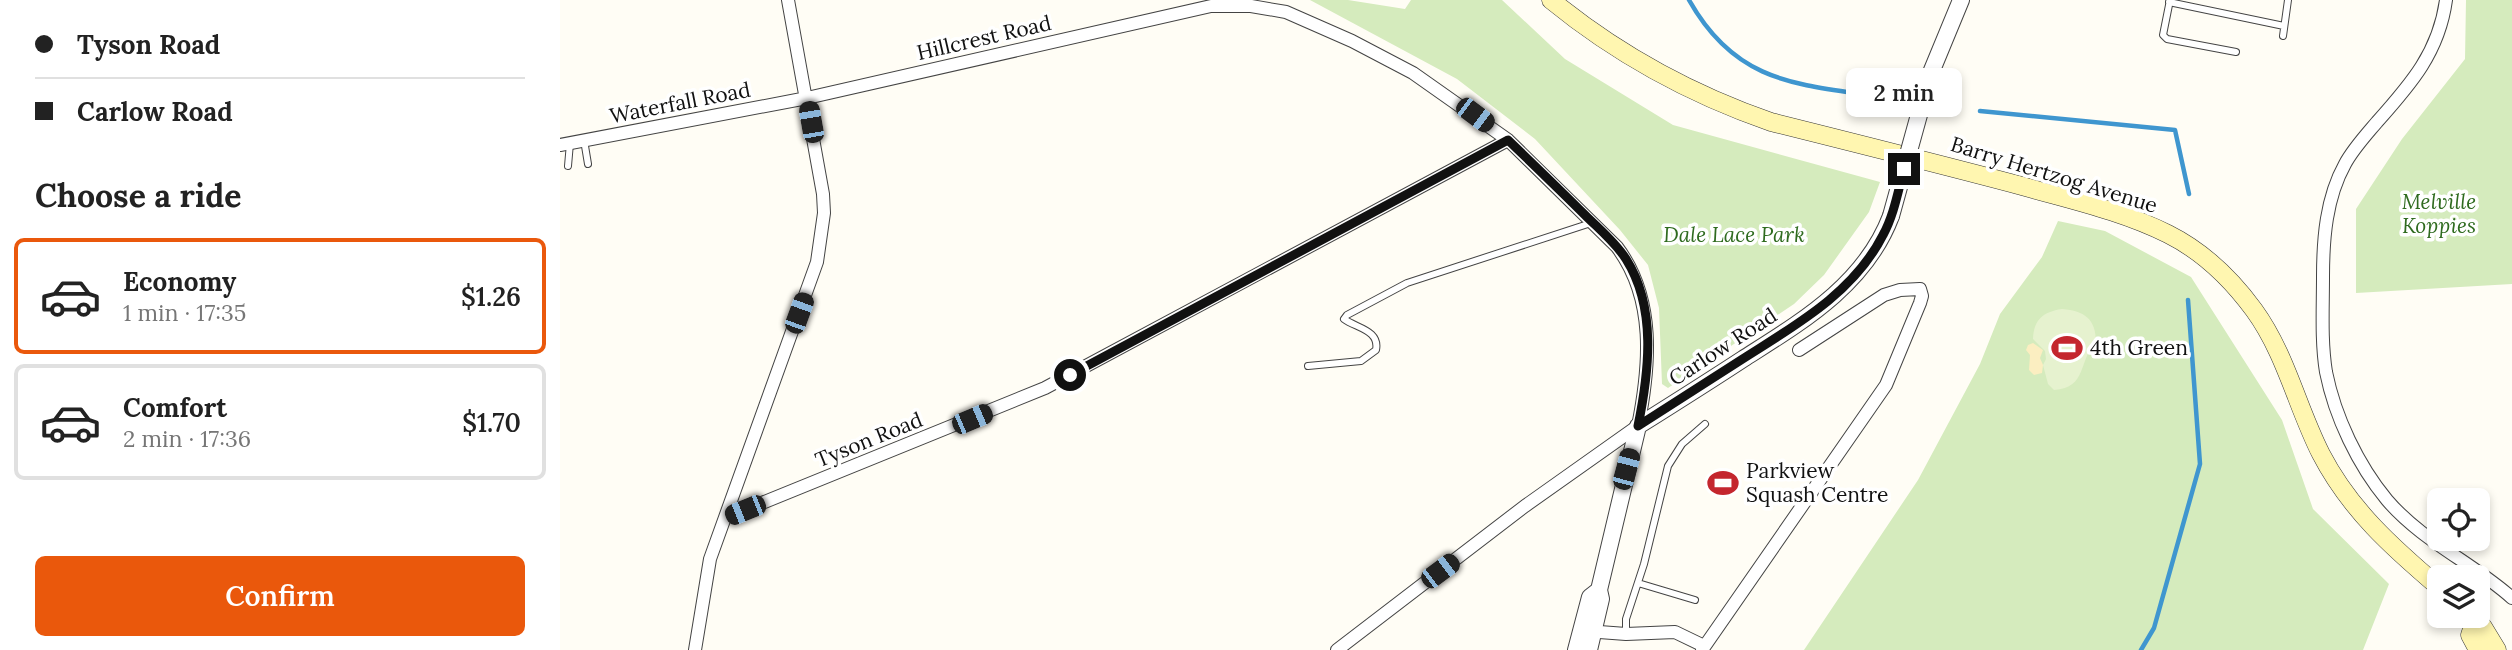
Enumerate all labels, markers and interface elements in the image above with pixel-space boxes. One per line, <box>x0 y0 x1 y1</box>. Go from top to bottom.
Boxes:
street label: Hillcrest Road <box>914 9 1054 66</box>
text: Tyson Road <box>77 28 220 61</box>
callout: 2 min <box>1846 68 1962 116</box>
street label: Waterfall Road <box>607 76 753 129</box>
text: 2 min <box>1874 78 1934 107</box>
car <box>1452 94 1499 136</box>
text: Carlow Road <box>77 95 233 128</box>
car <box>798 99 825 145</box>
street label: Barry Hertzog Avenue <box>1947 130 2161 219</box>
route end <box>1888 153 1920 185</box>
text: Choose a ride <box>35 175 242 216</box>
park label: Melville Koppies <box>2402 188 2476 239</box>
park label: Dale Lace Park <box>1663 221 1805 248</box>
icon: car <box>39 265 102 328</box>
text: Economy <box>123 265 236 298</box>
text: $1.26 <box>461 280 521 313</box>
car <box>782 290 817 336</box>
text: 1 min · 17:35 <box>123 298 246 327</box>
street label: Carlow Road <box>1664 302 1782 392</box>
sports icon: 4th Green <box>2050 331 2084 365</box>
place label: 4th Green <box>2090 334 2188 361</box>
route start <box>1054 359 1086 391</box>
icon: car <box>39 391 102 454</box>
text: Comfort <box>123 391 227 424</box>
car <box>949 401 996 437</box>
text: $1.70 <box>462 406 521 439</box>
street label: Tyson Road <box>811 406 927 473</box>
text: 2 min · 17:36 <box>123 424 251 453</box>
car <box>1611 446 1642 492</box>
place label: Parkview Squash Centre <box>1746 457 1888 508</box>
sports icon: Parkview Squash Centre <box>1706 466 1740 500</box>
map controls <box>2427 488 2490 628</box>
button: locate <box>2427 488 2490 551</box>
car <box>722 492 769 528</box>
car <box>1417 550 1464 592</box>
button: Confirm <box>35 556 525 636</box>
button: layers <box>2427 565 2490 628</box>

